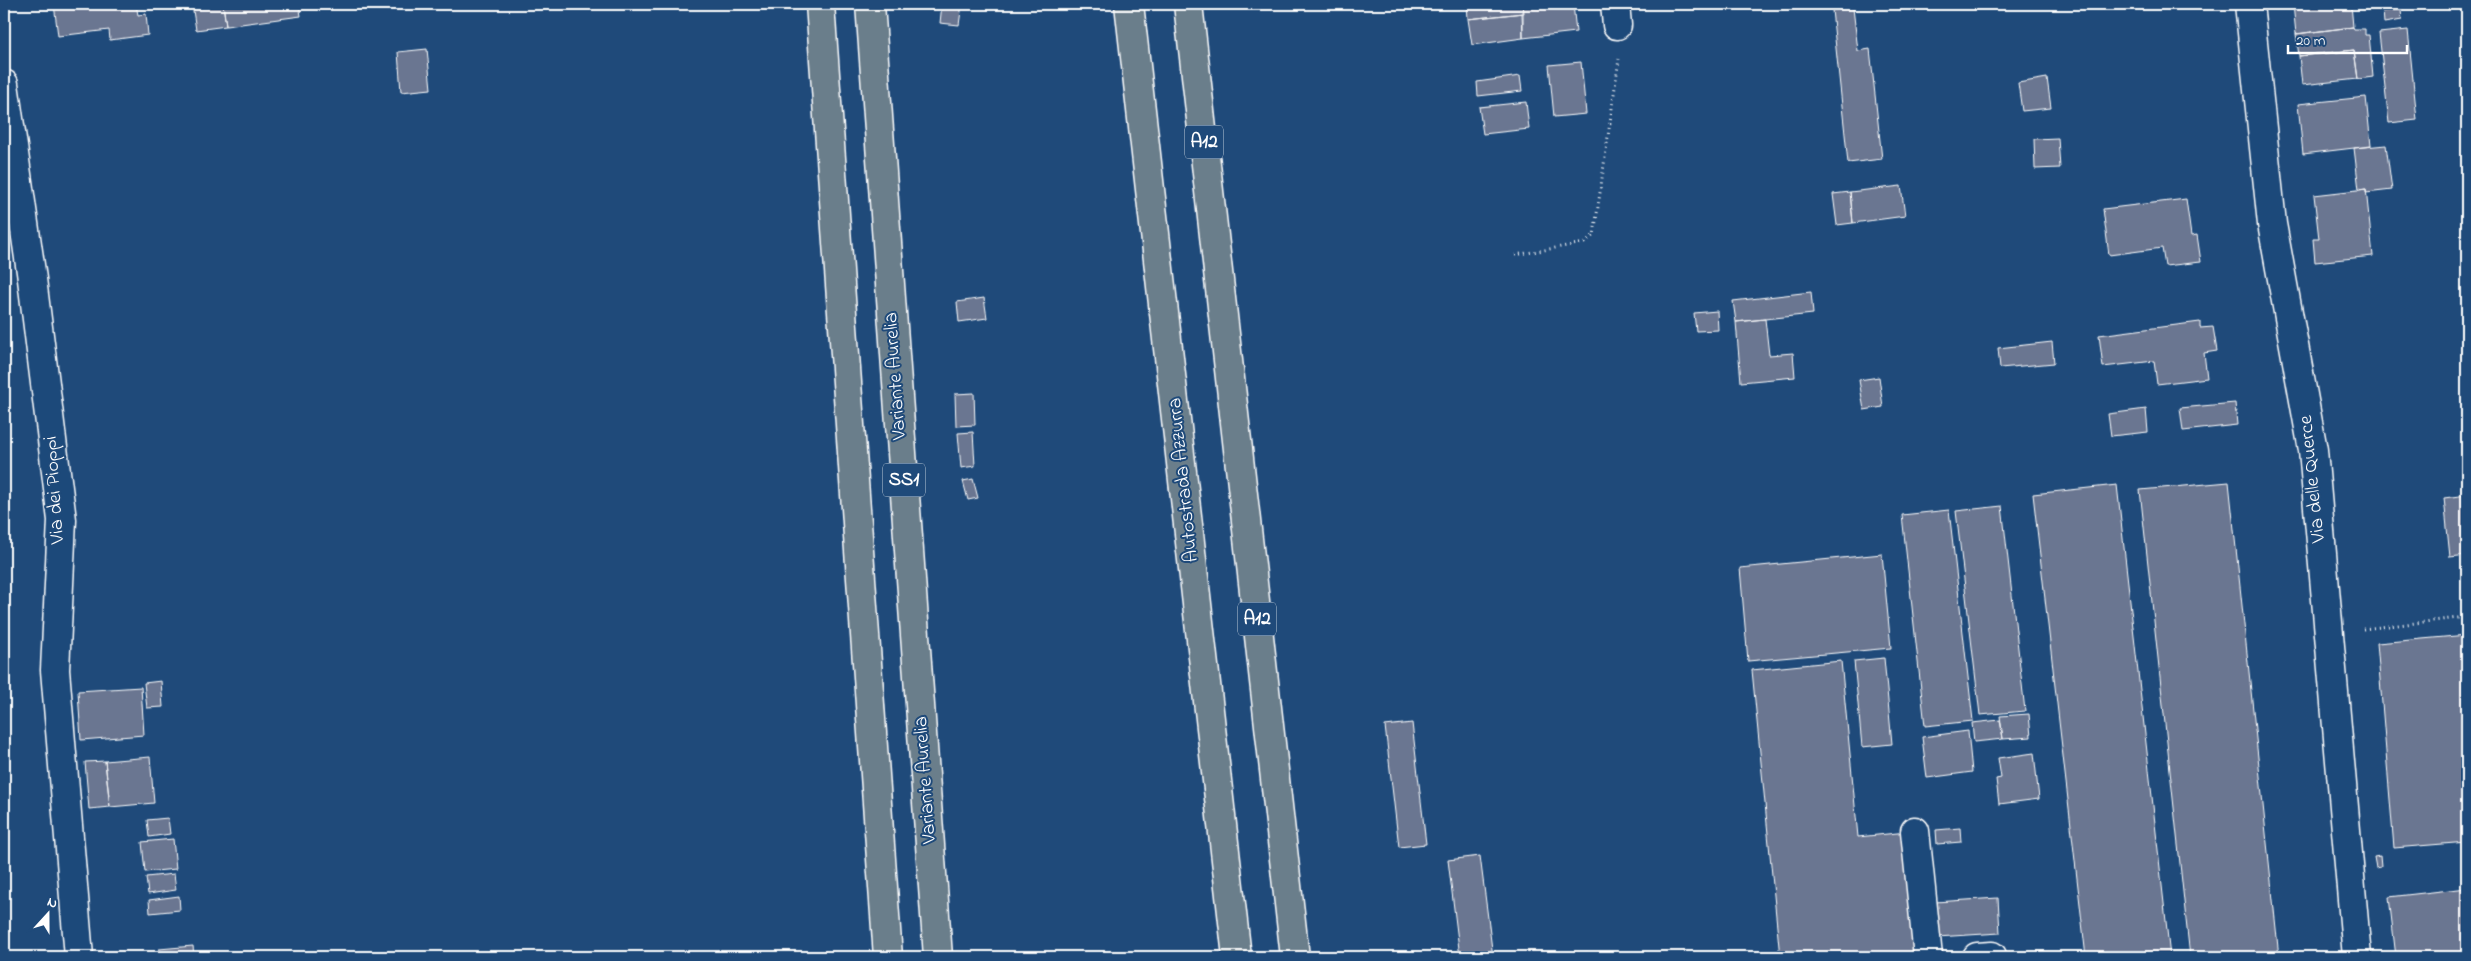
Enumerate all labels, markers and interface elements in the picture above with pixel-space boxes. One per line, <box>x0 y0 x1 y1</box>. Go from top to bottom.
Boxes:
scale bar <box>2288 22 2407 54</box>
text: 20 m <box>2296 30 2326 52</box>
road number: A12 <box>1185 125 1223 158</box>
street label: Variante Aurelia <box>877 311 915 442</box>
street label: Autostrada Azzurra <box>1161 396 1207 564</box>
street label: Via delle Querce <box>2292 414 2334 545</box>
street label: Via dei Pioppi <box>37 435 73 546</box>
road number: SS1 <box>883 464 925 496</box>
road number: A12 <box>1238 602 1276 636</box>
street label: Variante Aurelia <box>907 715 945 846</box>
north arrow <box>22 888 72 938</box>
text: N <box>44 892 60 915</box>

